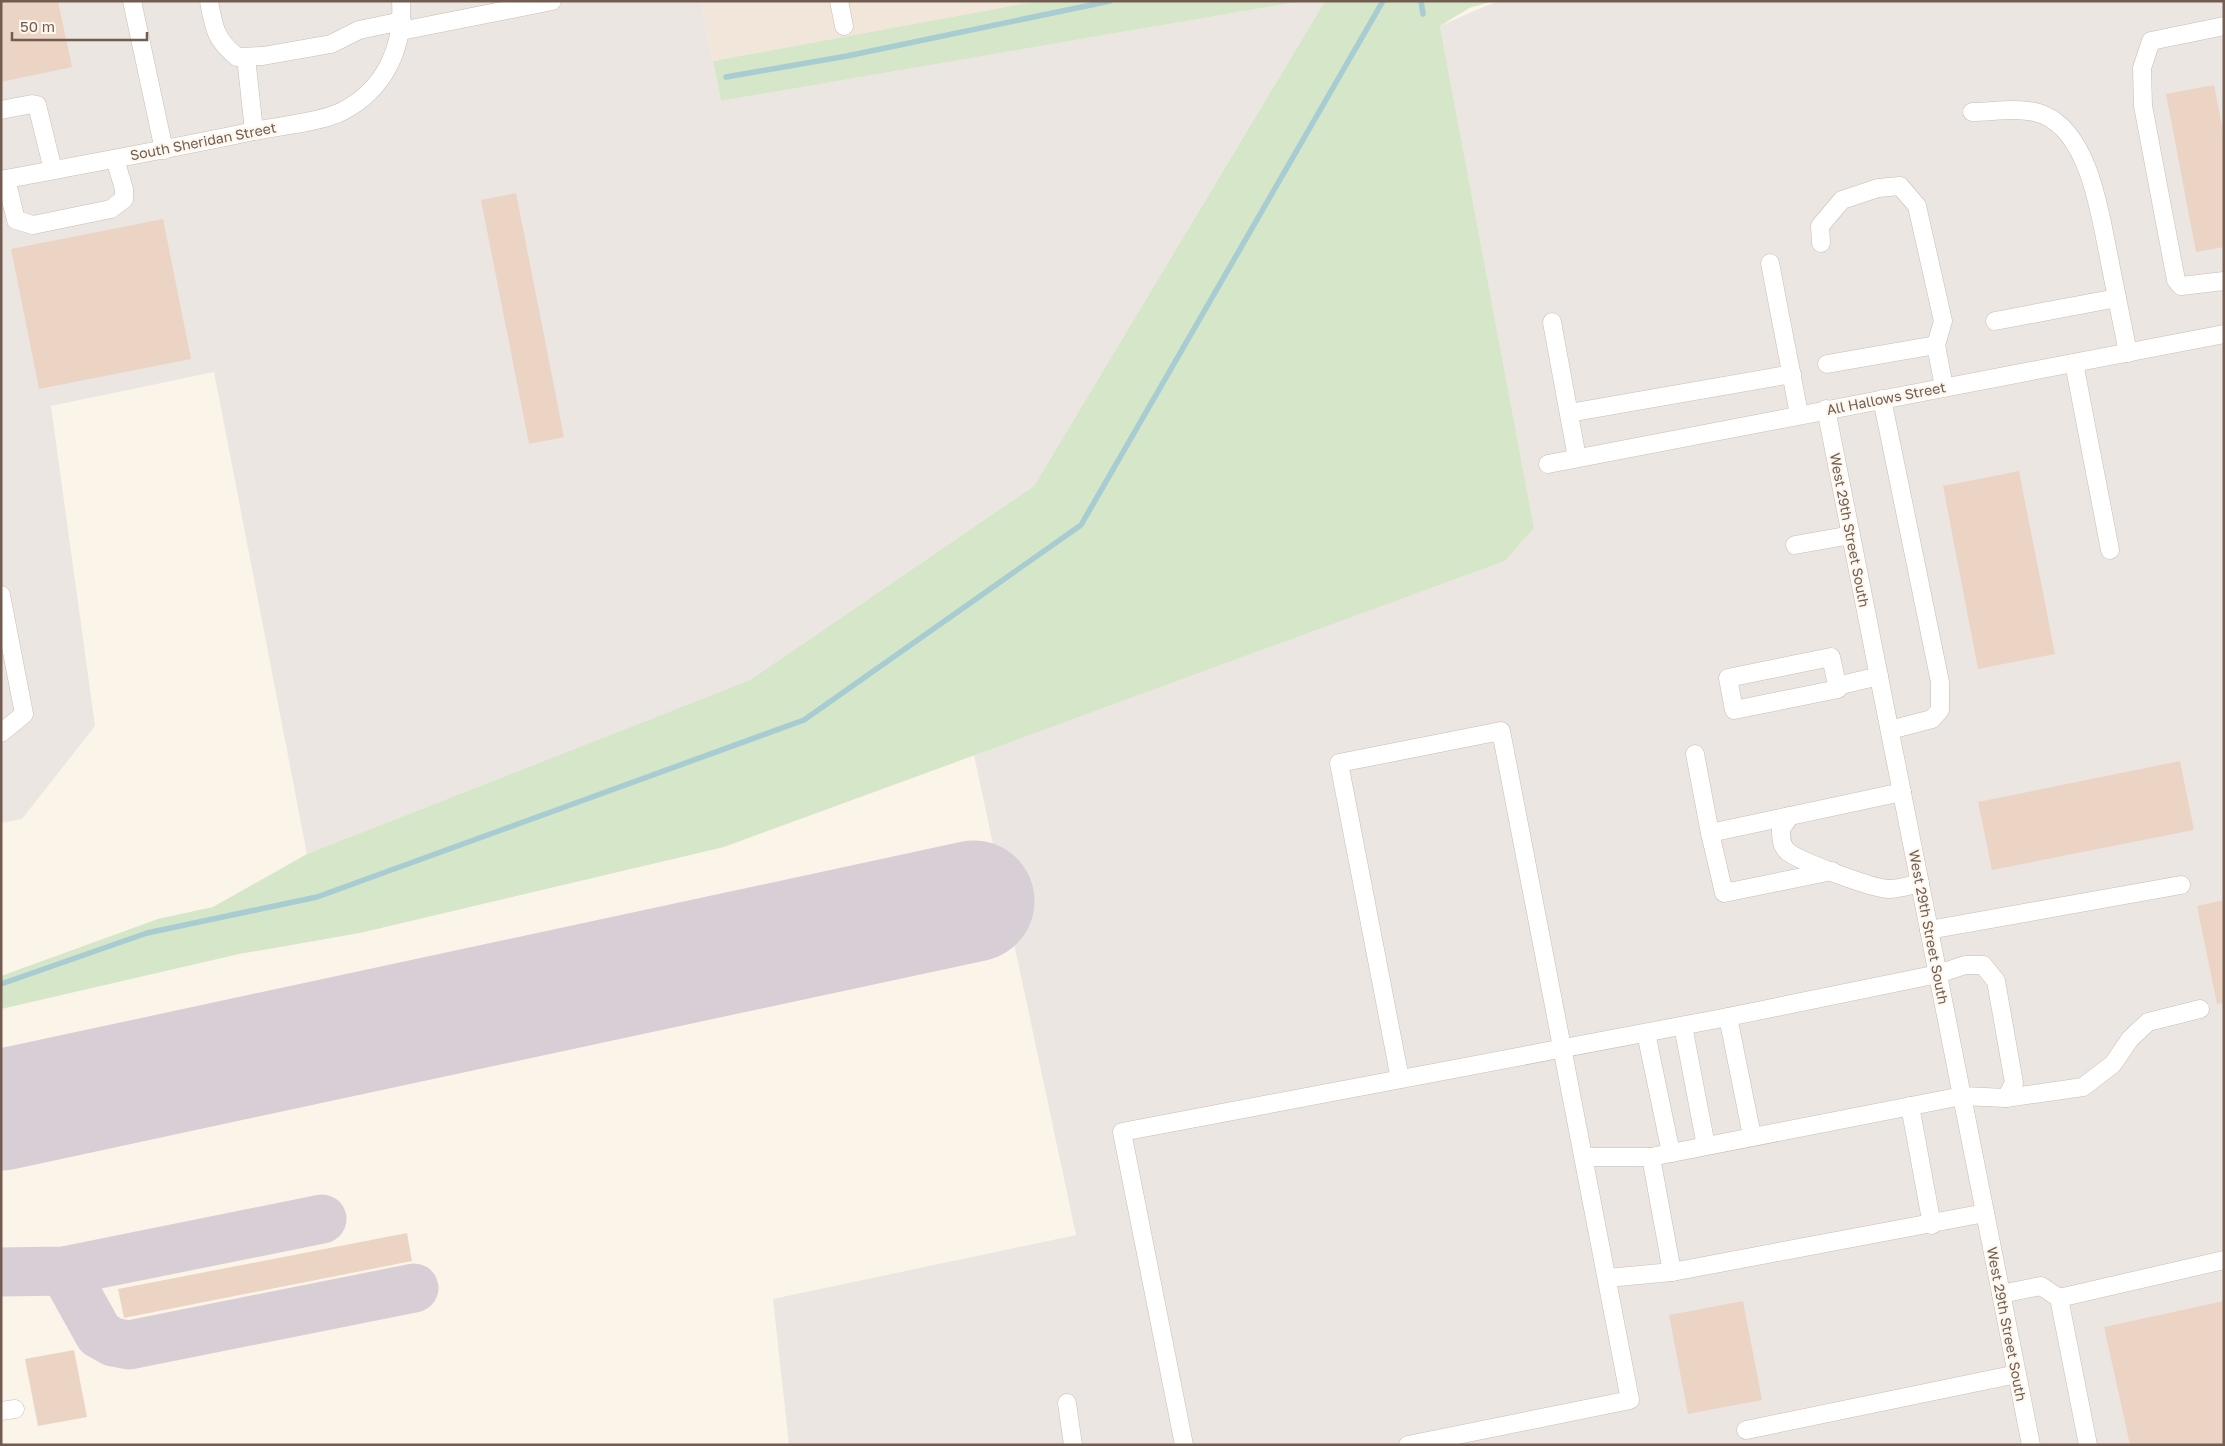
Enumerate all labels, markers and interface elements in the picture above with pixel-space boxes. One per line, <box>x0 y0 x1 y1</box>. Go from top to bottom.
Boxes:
scale bar <box>12 10 148 42</box>
text: 50 m <box>20 17 55 35</box>
street label: South Sheridan Street <box>128 118 278 164</box>
street label: All Hallows Street <box>1825 378 1947 418</box>
street label: West 29th Street South <box>1827 451 1873 609</box>
street label: West 29th Street South <box>1906 848 1952 1006</box>
street label: West 29th Street South <box>1984 1245 2030 1403</box>

